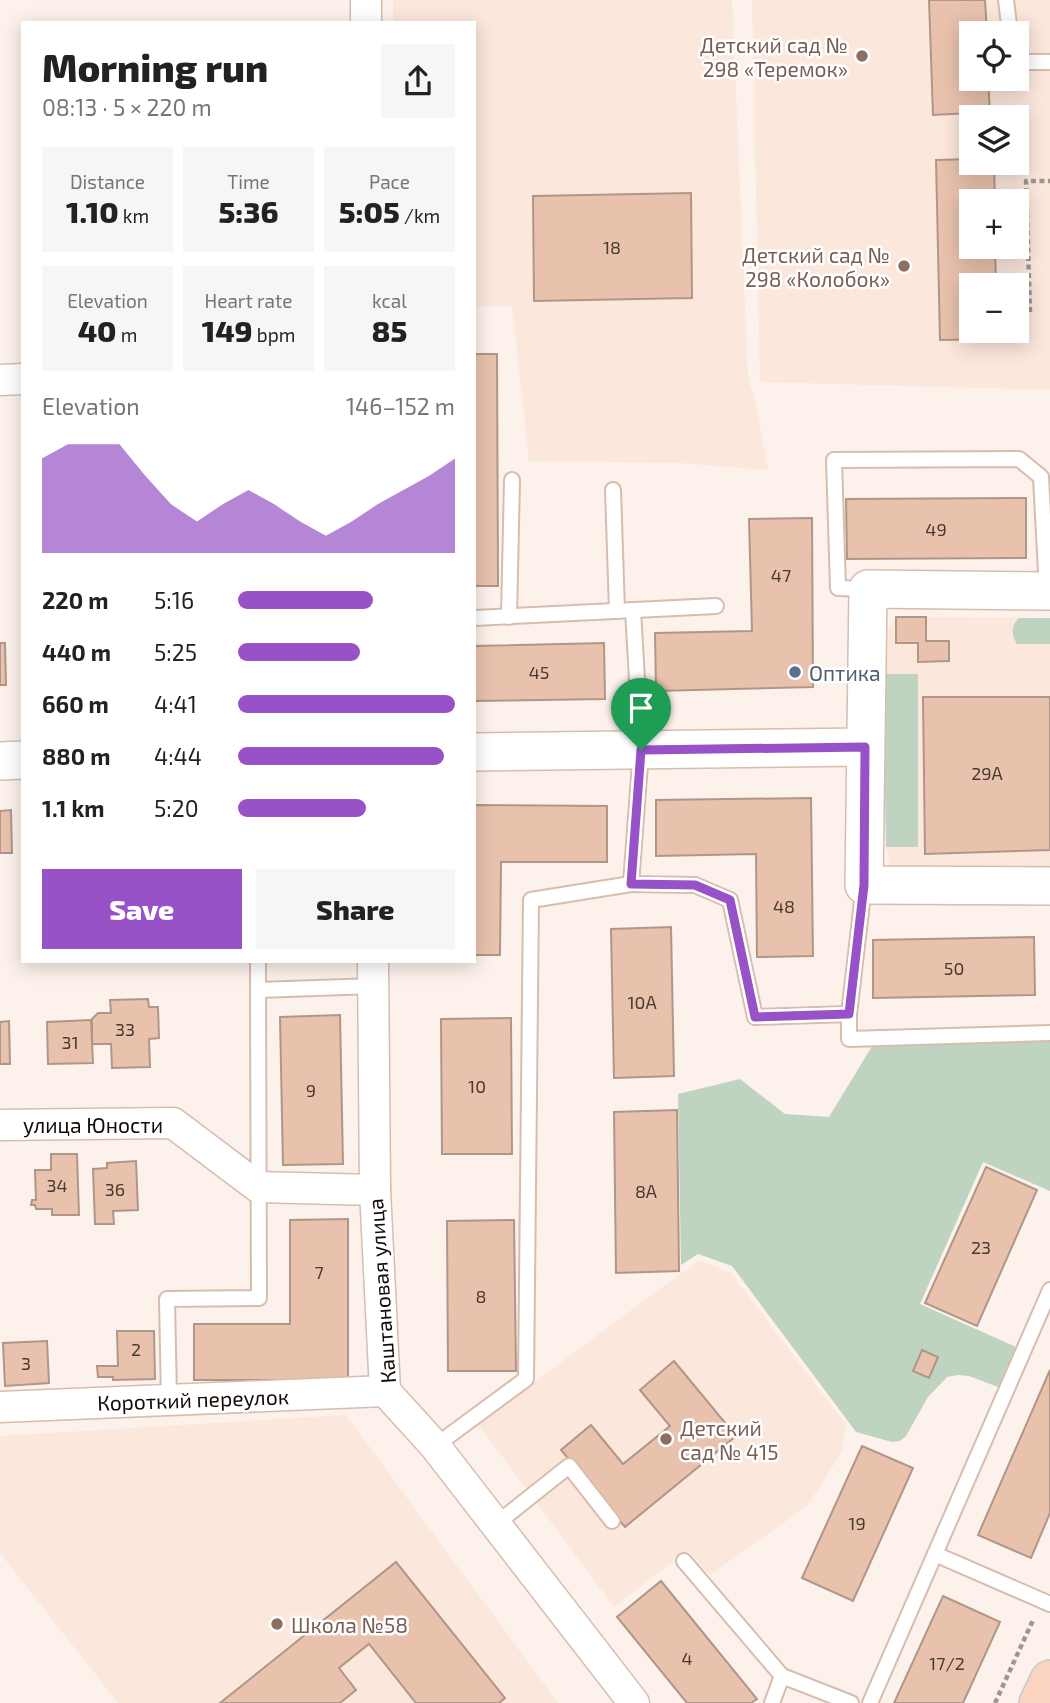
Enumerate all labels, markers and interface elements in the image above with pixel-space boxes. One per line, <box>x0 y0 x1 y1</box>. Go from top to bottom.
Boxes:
map controls <box>959 21 1029 343</box>
button: locate <box>959 21 1029 91</box>
place label: Детский сад № 298 «Теремок» <box>700 32 848 81</box>
text: Morning run <box>42 44 268 90</box>
button: share <box>381 44 455 118</box>
marker: Детский сад № 298 «Теремок» <box>854 48 870 64</box>
text: 08:13 · 5 × 220 m <box>42 93 212 121</box>
button: layers <box>959 105 1029 175</box>
text: Distance <box>70 170 145 193</box>
text: Time <box>227 170 270 193</box>
text: Pace <box>369 170 410 193</box>
button: + <box>959 189 1029 259</box>
text: 1.10 <box>66 193 119 229</box>
text: 5:36 <box>218 193 279 229</box>
text: 5:05 <box>339 193 400 229</box>
text: km <box>119 204 149 227</box>
text: /km <box>400 204 440 227</box>
house number: 18 <box>603 236 621 258</box>
place label: Детский сад № 298 «Колобок» <box>742 242 890 291</box>
marker: Детский сад № 298 «Колобок» <box>896 258 912 274</box>
button: − <box>959 273 1029 343</box>
text: Elevation <box>67 289 148 312</box>
text: Heart rate <box>205 289 292 312</box>
text: kcal <box>372 289 407 312</box>
text: 40 <box>78 312 116 348</box>
text: 149 <box>202 312 253 348</box>
text: 85 <box>372 312 407 348</box>
text: m <box>116 323 137 346</box>
text: bpm <box>253 323 295 346</box>
text: Elevation <box>42 392 140 420</box>
text: 146–152 m <box>346 392 455 420</box>
house number: 49 <box>925 518 947 540</box>
house number: 47 <box>771 564 791 586</box>
text: 220 m <box>42 586 108 614</box>
text: 5:16 <box>154 586 194 614</box>
text: 440 m <box>42 638 111 666</box>
text: 5:25 <box>154 638 197 666</box>
place label: Оптика <box>809 660 881 685</box>
house number: 45 <box>529 661 549 683</box>
marker: Оптика <box>787 664 803 680</box>
pin <box>611 678 671 750</box>
icon: arrive <box>622 689 660 727</box>
text: 660 m <box>42 690 109 718</box>
text: 4:41 <box>154 690 197 718</box>
text: 880 m <box>42 742 110 770</box>
text: 4:44 <box>154 742 202 770</box>
house number: 29А <box>971 762 1004 784</box>
text: 1.1 km <box>42 794 105 822</box>
text: 5:20 <box>154 794 199 822</box>
button: Save <box>42 869 242 949</box>
button: Share <box>256 869 455 949</box>
house number: 48 <box>773 895 795 917</box>
house number: 50 <box>944 957 964 979</box>
house number: 10А <box>627 991 657 1013</box>
house number: 33 <box>115 1018 135 1040</box>
house number: 31 <box>61 1031 79 1053</box>
house number: 10 <box>468 1075 486 1097</box>
house number: 9 <box>306 1079 316 1101</box>
street label: улица Юности <box>23 1112 163 1138</box>
house number: 34 <box>46 1174 68 1196</box>
house number: 36 <box>105 1178 125 1200</box>
house number: 8А <box>635 1180 658 1202</box>
street label: Каштановая улица <box>362 1198 401 1384</box>
house number: 23 <box>971 1236 991 1258</box>
house number: 7 <box>314 1261 324 1283</box>
house number: 8 <box>476 1285 486 1307</box>
house number: 2 <box>131 1338 141 1360</box>
house number: 3 <box>21 1352 31 1374</box>
street label: Короткий переулок <box>97 1383 289 1416</box>
place label: Детский сад № 415 <box>680 1415 779 1464</box>
marker: Детский сад № 415 <box>658 1431 674 1447</box>
house number: 19 <box>848 1512 866 1534</box>
place label: Школа №58 <box>291 1612 408 1637</box>
marker: Школа №58 <box>269 1616 285 1632</box>
house number: 4 <box>681 1647 693 1669</box>
house number: 17/2 <box>929 1652 965 1674</box>

